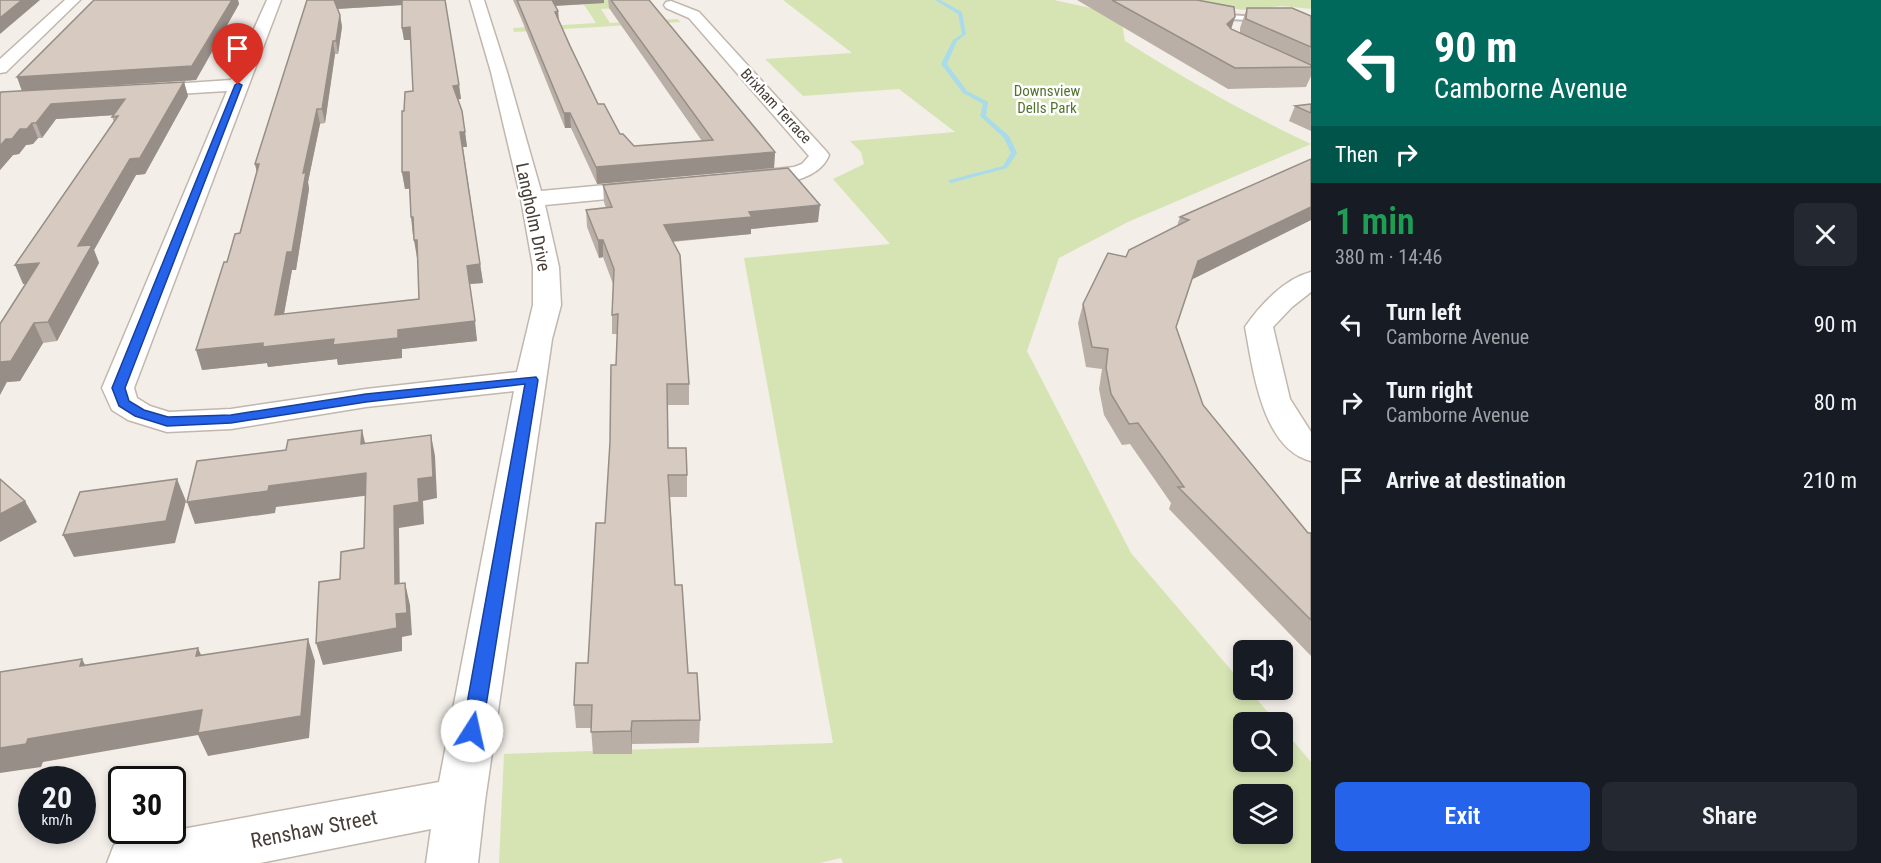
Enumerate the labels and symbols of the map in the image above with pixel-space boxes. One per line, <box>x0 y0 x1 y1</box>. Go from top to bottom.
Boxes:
pin <box>212 23 263 85</box>
street label: Brixham Terrace <box>737 65 815 147</box>
park label: Downsview Dells Park <box>1014 82 1081 117</box>
street label: Langholm Drive <box>512 161 555 273</box>
position arrow <box>440 699 504 763</box>
speed limit sign: 30 <box>108 766 186 844</box>
street label: Renshaw Street <box>249 805 379 853</box>

